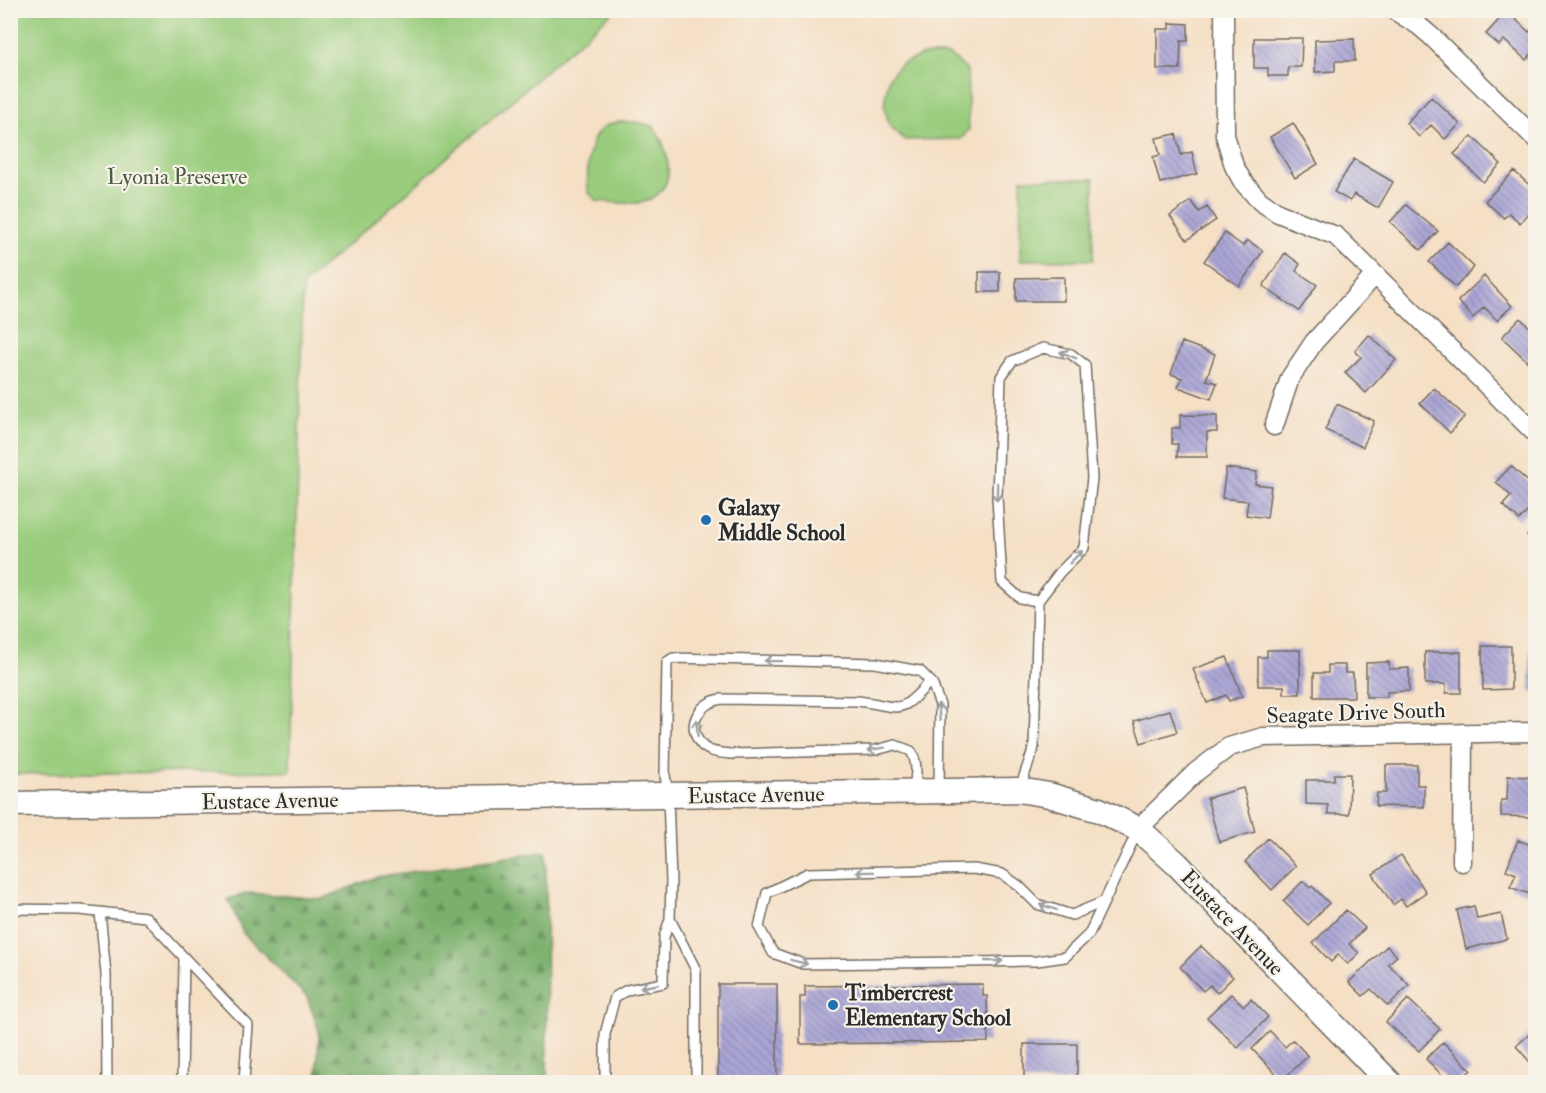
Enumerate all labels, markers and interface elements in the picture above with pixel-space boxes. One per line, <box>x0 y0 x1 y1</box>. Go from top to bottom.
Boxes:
park label: Lyonia Preserve <box>107 163 247 191</box>
one-way arrow <box>1060 349 1078 360</box>
one-way arrow <box>991 482 1003 502</box>
place label: Galaxy Middle School <box>717 494 846 547</box>
marker: Galaxy Middle School <box>699 513 713 527</box>
one-way arrow <box>1069 549 1083 564</box>
one-way arrow <box>763 655 783 666</box>
street label: Seagate Drive South <box>1266 696 1446 730</box>
one-way arrow <box>933 702 944 722</box>
one-way arrow <box>691 718 702 738</box>
one-way arrow <box>866 743 886 754</box>
street label: Eustace Avenue <box>687 780 825 810</box>
street label: Eustace Avenue <box>201 786 339 816</box>
street label: Eustace Avenue <box>1175 864 1290 982</box>
one-way arrow <box>856 866 876 877</box>
one-way arrow <box>1039 901 1058 912</box>
one-way arrow <box>983 955 1003 967</box>
one-way arrow <box>789 956 808 968</box>
place label: Timbercrest Elementary School <box>844 979 1011 1033</box>
one-way arrow <box>639 981 659 992</box>
marker: Timbercrest Elementary School <box>826 998 840 1012</box>

